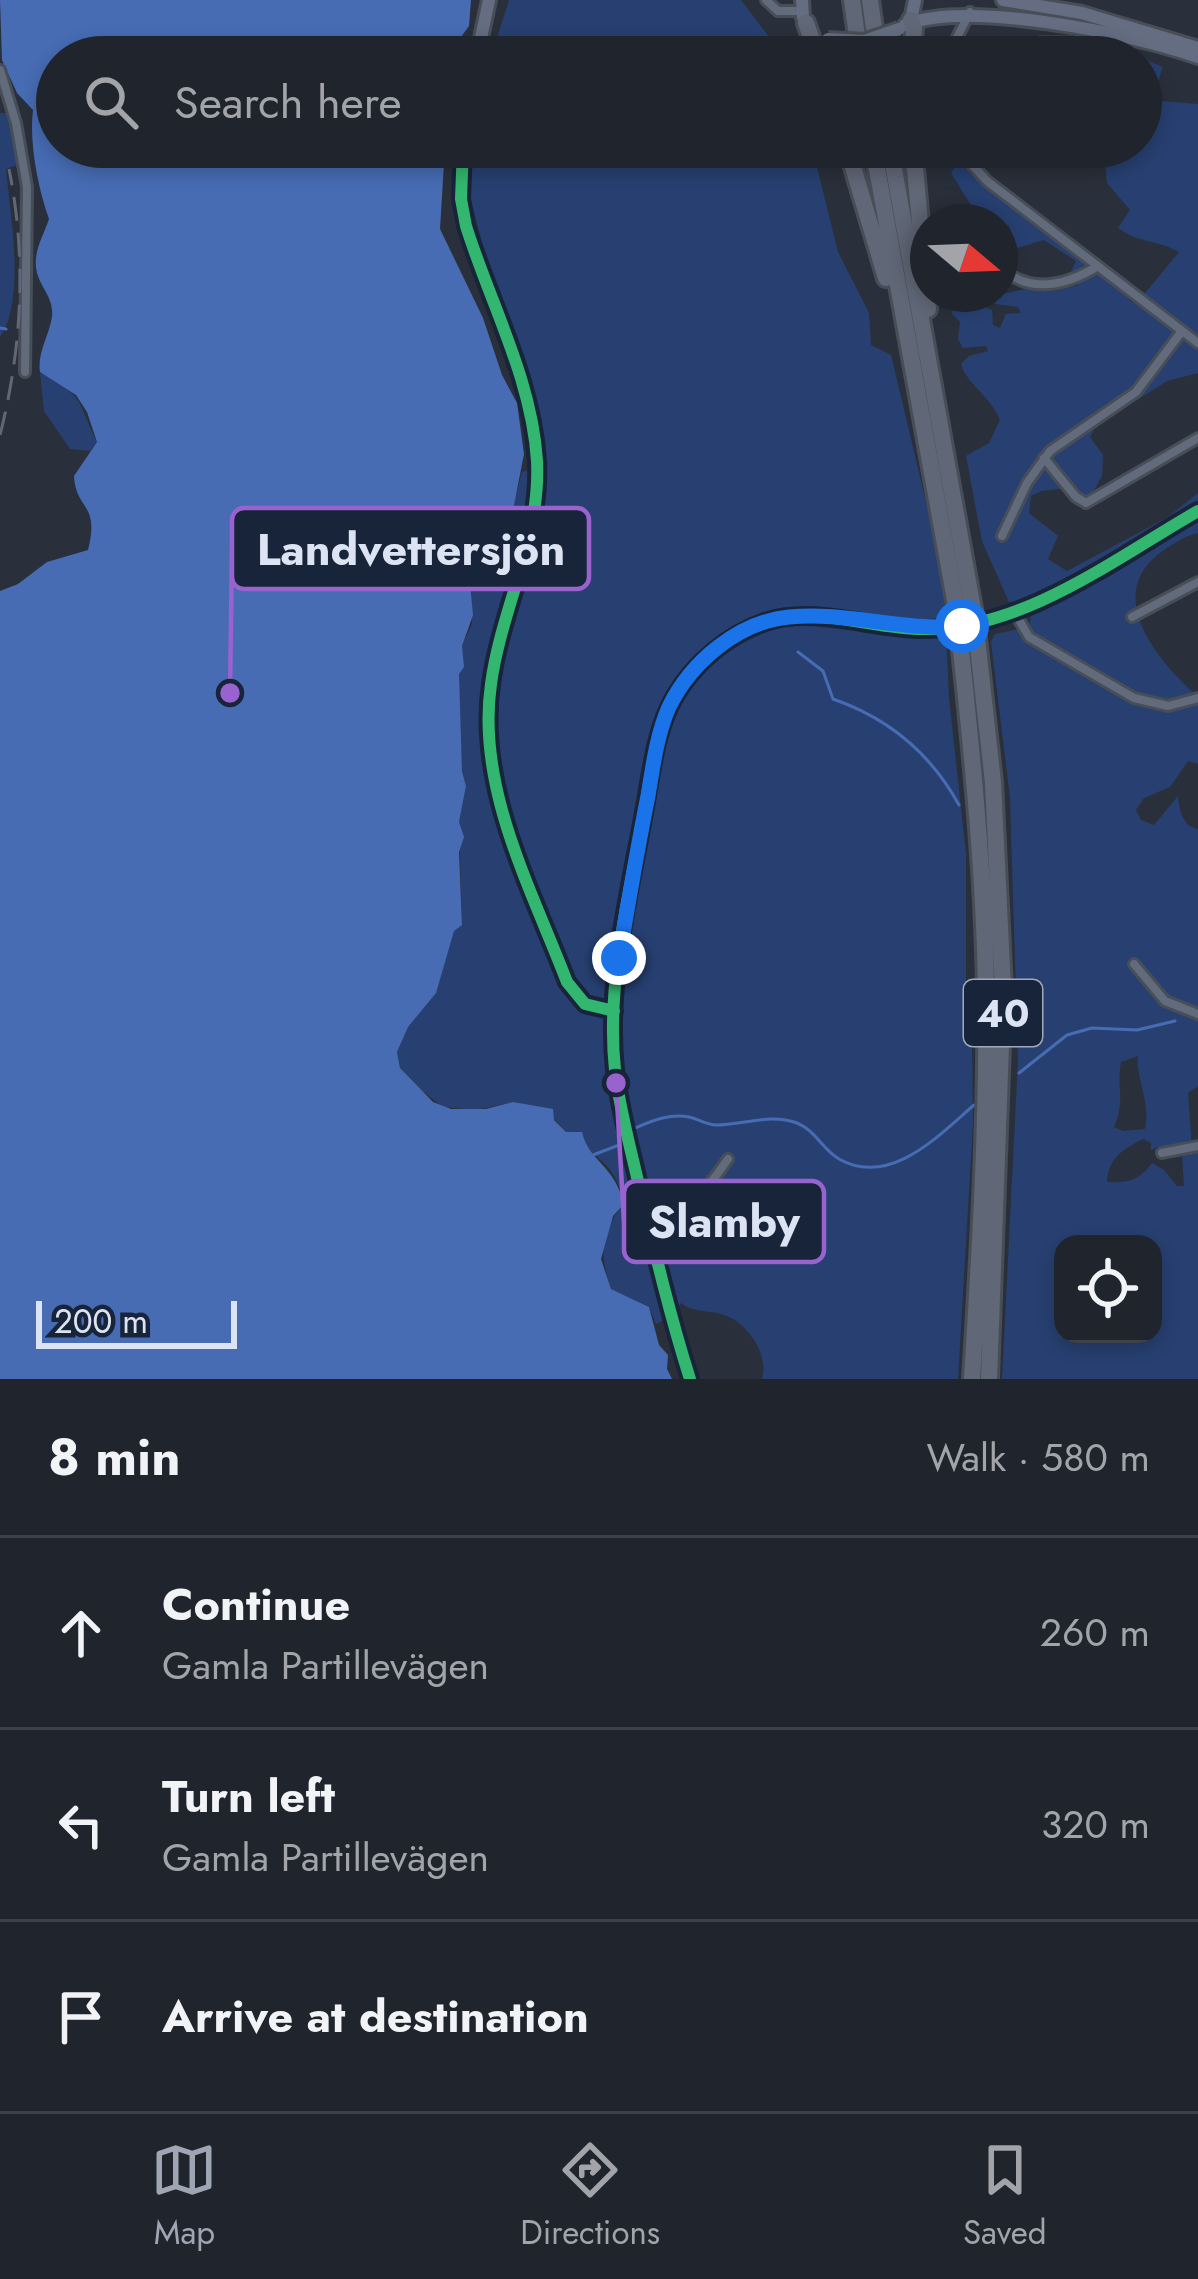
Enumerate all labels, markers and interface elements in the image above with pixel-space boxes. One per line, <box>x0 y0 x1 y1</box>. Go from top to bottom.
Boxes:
search box <box>36 36 1162 168</box>
icon: search <box>78 69 144 135</box>
text: Search here <box>174 70 402 135</box>
north arrow <box>910 204 1018 312</box>
callout: Landvettersjön <box>232 508 589 589</box>
text: Landvettersjön <box>257 517 565 582</box>
route start <box>935 599 989 653</box>
route end <box>592 931 646 985</box>
road number: 40 <box>964 980 1042 1046</box>
callout: Slamby <box>624 1181 824 1262</box>
text: Slamby <box>648 1189 801 1254</box>
map controls <box>1054 1235 1162 1343</box>
button: locate <box>1054 1235 1162 1343</box>
scale bar <box>36 1295 237 1348</box>
text: 200 m <box>54 1298 148 1345</box>
text: 8 min <box>48 1420 181 1494</box>
text: Walk · 580 m <box>926 1429 1150 1486</box>
text: Continue <box>162 1572 350 1637</box>
icon: ahead <box>48 1600 114 1666</box>
text: 260 m <box>1040 1604 1150 1661</box>
text: Gamla Partillevägen <box>162 1637 489 1694</box>
text: Turn left <box>162 1764 335 1829</box>
icon: left <box>48 1792 114 1858</box>
text: 320 m <box>1041 1796 1150 1853</box>
text: Gamla Partillevägen <box>162 1829 489 1886</box>
icon: arrive <box>48 1984 114 2050</box>
text: Arrive at destination <box>162 1984 589 2049</box>
tab: Map <box>151 2137 217 2256</box>
tab: Directions <box>520 2137 660 2256</box>
tab: Saved <box>963 2137 1047 2256</box>

